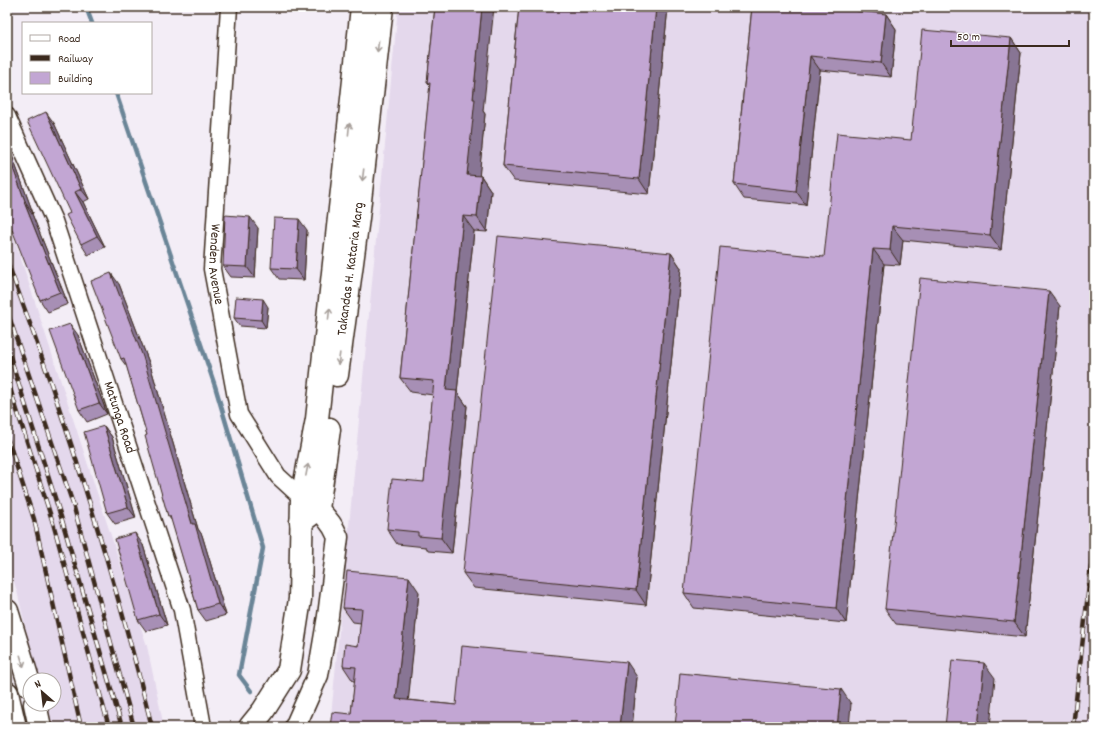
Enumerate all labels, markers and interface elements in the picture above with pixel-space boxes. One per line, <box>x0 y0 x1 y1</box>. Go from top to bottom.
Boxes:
legend <box>22 22 152 94</box>
scale bar <box>951 22 1069 48</box>
text: 50 m <box>957 29 980 46</box>
text: Road <box>58 31 80 48</box>
one-way arrow <box>374 39 381 52</box>
text: Railway <box>58 51 94 68</box>
text: Building <box>58 71 93 88</box>
one-way arrow <box>345 123 353 136</box>
one-way arrow <box>359 168 367 181</box>
street label: Takandas H. Kataria Marg <box>332 201 370 337</box>
street label: Wenden Avenue <box>202 223 228 306</box>
one-way arrow <box>325 307 332 320</box>
one-way arrow <box>335 352 343 365</box>
street label: Matunga Road <box>98 379 140 456</box>
one-way arrow <box>304 464 312 477</box>
one-way arrow <box>19 655 26 668</box>
north arrow <box>22 672 62 712</box>
text: N <box>32 676 45 693</box>

